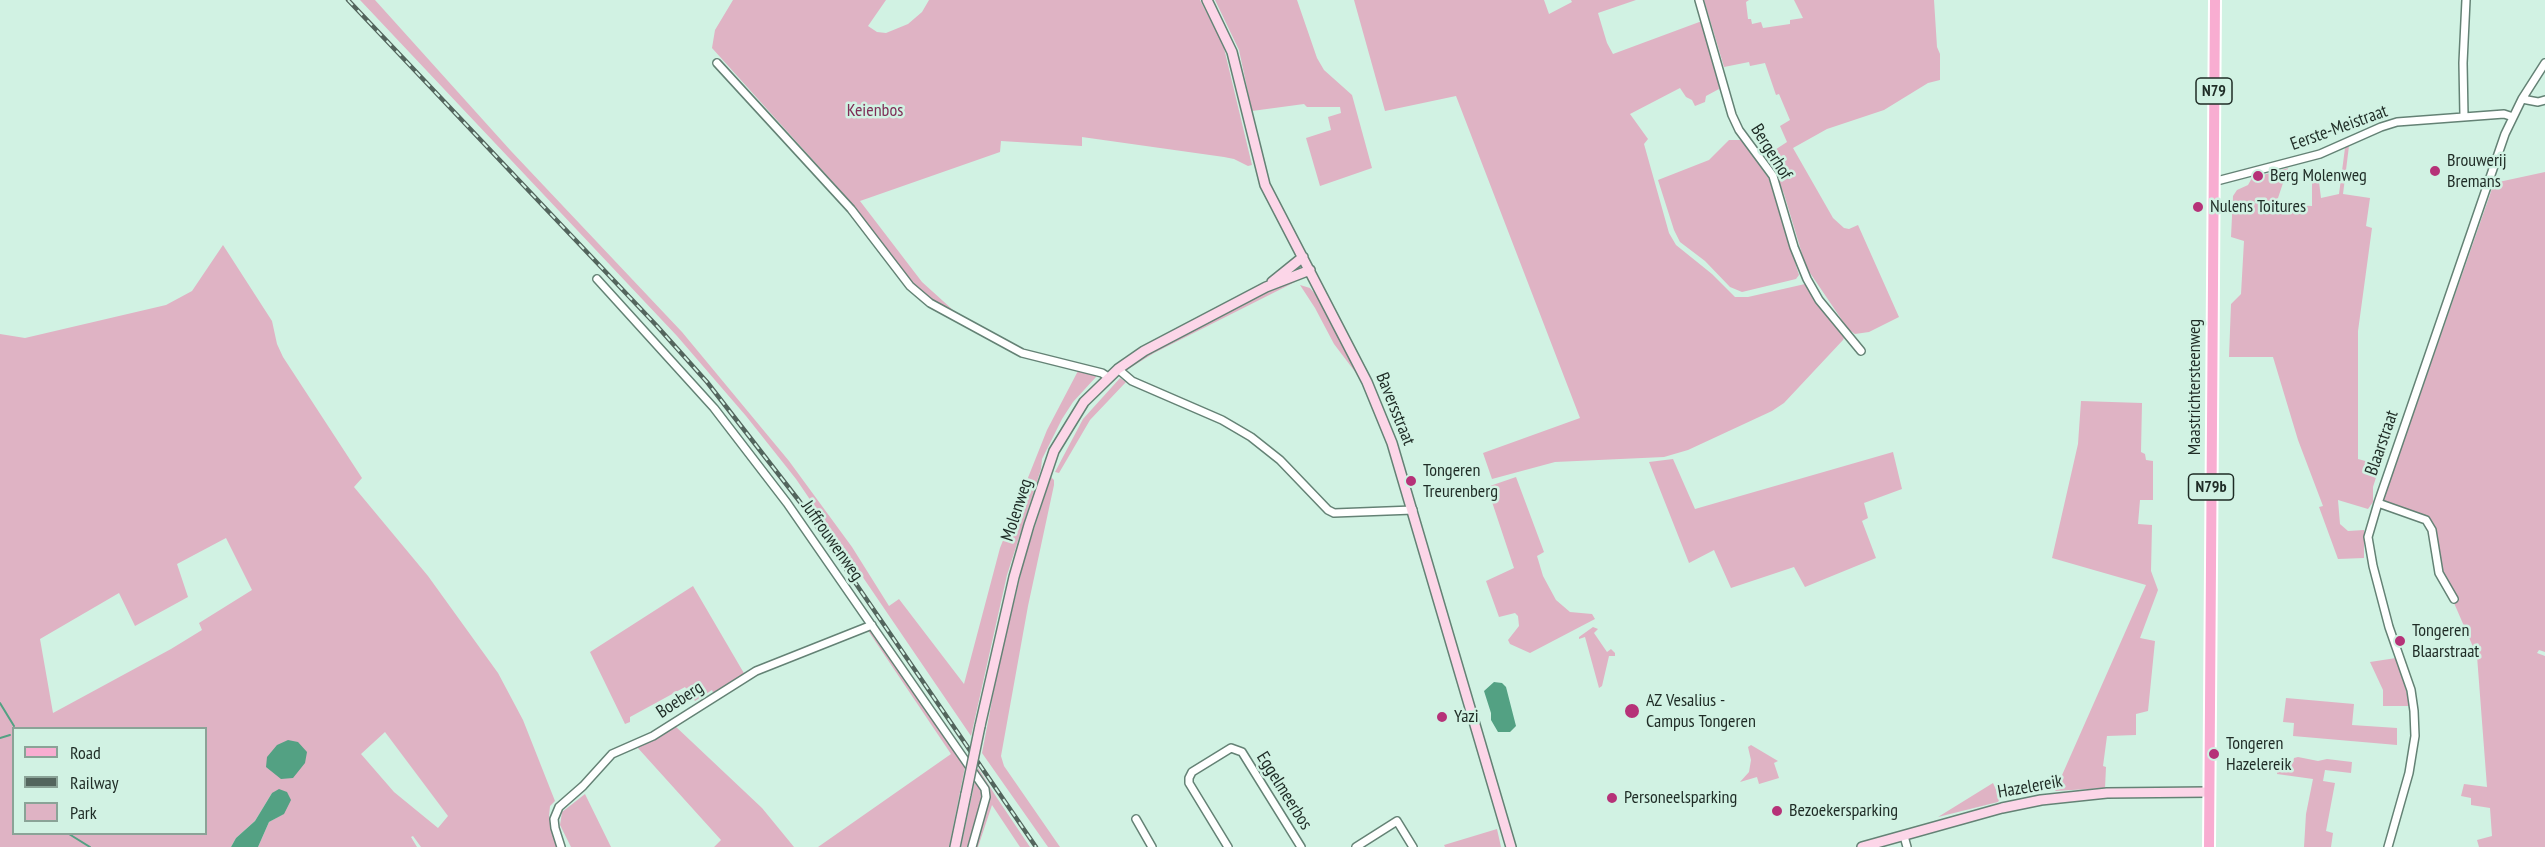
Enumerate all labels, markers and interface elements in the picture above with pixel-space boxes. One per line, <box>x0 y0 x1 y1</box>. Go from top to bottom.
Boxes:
road number: N79 <box>2196 78 2232 104</box>
park label: Keienbos <box>847 100 903 122</box>
street label: Eerste-Meistraat <box>2287 100 2391 156</box>
street label: Bergerhof <box>1746 120 1796 184</box>
place label: Brouwerij Bremans <box>2447 150 2507 192</box>
marker: Brouwerij Bremans <box>2428 164 2442 178</box>
place label: Berg Molenweg <box>2270 165 2367 187</box>
marker: Berg Molenweg <box>2251 169 2265 183</box>
place label: Nulens Toitures <box>2210 196 2306 218</box>
marker: Nulens Toitures <box>2191 200 2205 214</box>
street label: Maastrichtersteenweg <box>2184 319 2206 455</box>
street label: Baversstraat <box>1371 370 1419 448</box>
street label: Blaarstraat <box>2361 408 2403 478</box>
place label: Tongeren Treurenberg <box>1423 460 1498 502</box>
marker: Tongeren Treurenberg <box>1404 474 1418 488</box>
road number: N79b <box>2188 474 2234 500</box>
street label: Molenweg <box>997 476 1037 544</box>
street label: Juffrouwenweg <box>796 497 868 585</box>
place label: Tongeren Blaarstraat <box>2412 620 2479 662</box>
marker: Tongeren Blaarstraat <box>2393 634 2407 648</box>
street label: Boeberg <box>652 677 708 723</box>
place label: AZ Vesalius - Campus Tongeren <box>1646 690 1756 732</box>
marker: AZ Vesalius - Campus Tongeren <box>1623 702 1641 720</box>
place label: Yazi <box>1454 706 1479 728</box>
marker: Yazi <box>1435 710 1449 724</box>
legend <box>12 727 207 835</box>
place label: Tongeren Hazelereik <box>2226 733 2291 776</box>
text: Road <box>70 741 101 764</box>
marker: Tongeren Hazelereik <box>2207 747 2221 761</box>
street label: Eggelmeerbos <box>1252 748 1316 834</box>
text: Railway <box>70 771 119 794</box>
street label: Hazelereik <box>1996 771 2064 803</box>
place label: Personeelsparking <box>1624 787 1737 809</box>
marker: Personeelsparking <box>1605 791 1619 805</box>
place label: Bezoekersparking <box>1789 800 1898 822</box>
text: Park <box>70 801 97 824</box>
marker: Bezoekersparking <box>1770 804 1784 818</box>

